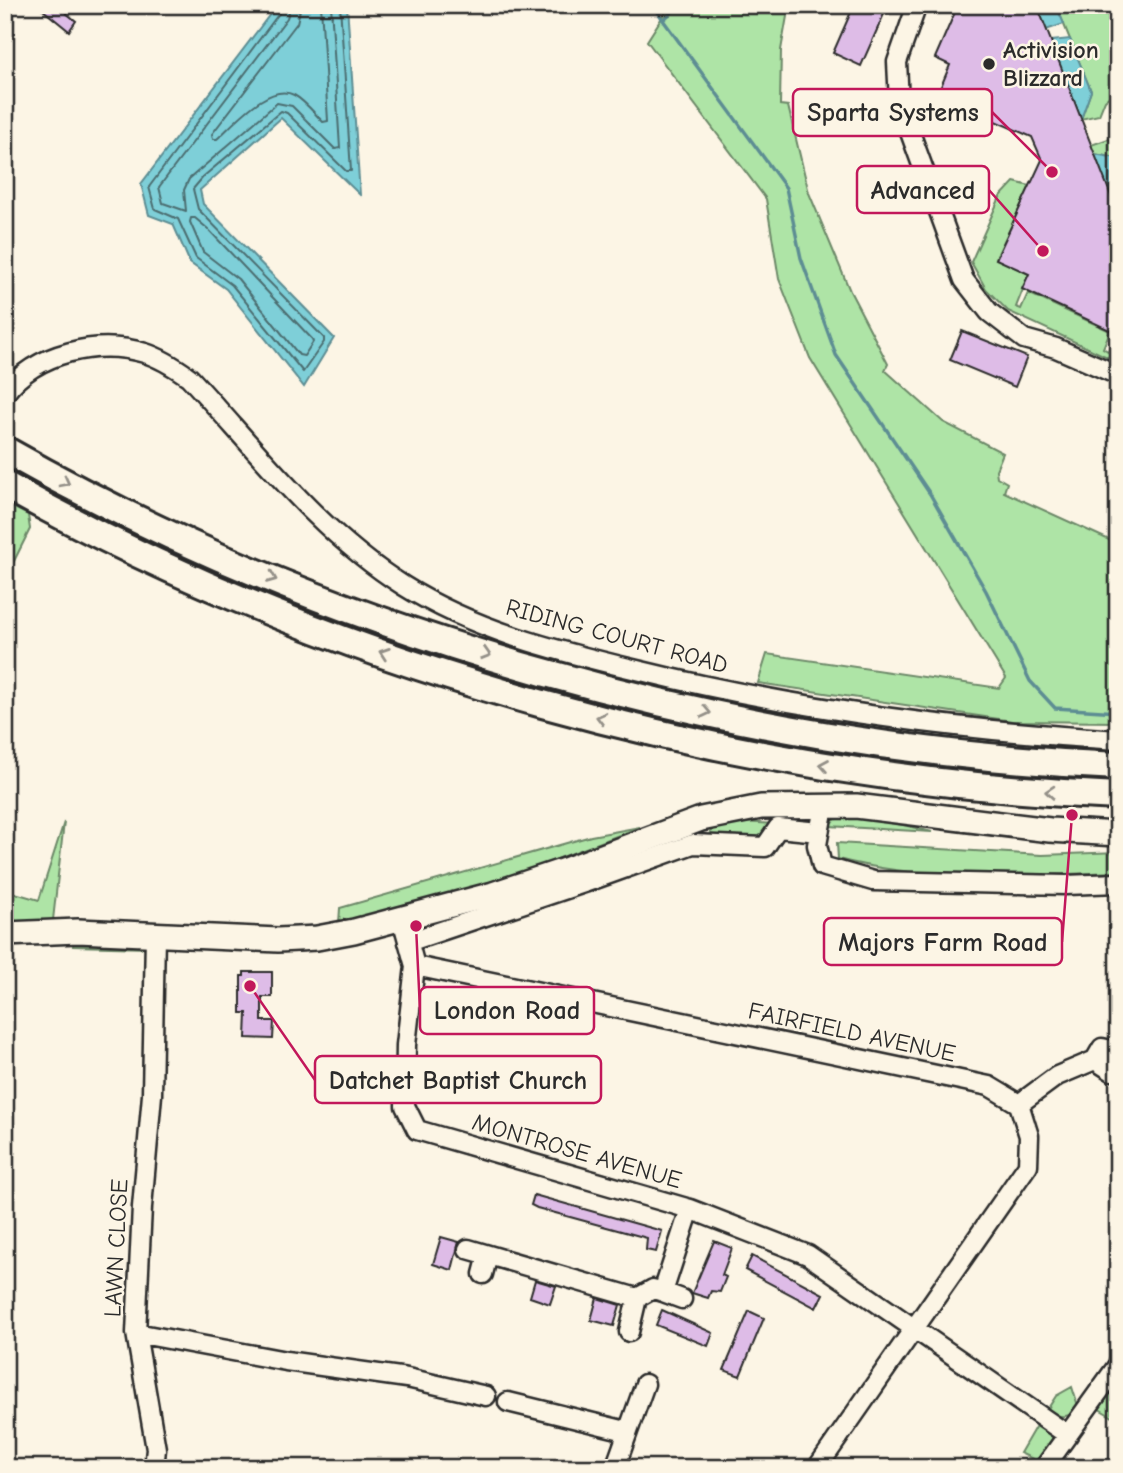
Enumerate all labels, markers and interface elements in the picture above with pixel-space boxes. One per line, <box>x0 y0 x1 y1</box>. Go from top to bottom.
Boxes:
place label: Activision Blizzard <box>1003 36 1099 92</box>
marker: Activision Blizzard <box>981 56 997 72</box>
callout: Sparta Systems <box>793 89 992 136</box>
text: Sparta Systems <box>807 98 979 128</box>
callout: Advanced <box>857 166 989 213</box>
text: Advanced <box>871 176 975 206</box>
one-way arrow <box>58 474 70 487</box>
one-way arrow <box>265 569 277 583</box>
street label: RIDING COURT ROAD <box>503 593 731 679</box>
one-way arrow <box>480 645 492 660</box>
one-way arrow <box>378 647 390 661</box>
one-way arrow <box>700 703 712 718</box>
one-way arrow <box>595 712 607 726</box>
one-way arrow <box>818 758 830 773</box>
one-way arrow <box>1044 785 1055 800</box>
callout: Majors Farm Road <box>824 918 1062 965</box>
text: Majors Farm Road <box>838 928 1048 958</box>
callout: London Road <box>420 987 594 1034</box>
text: London Road <box>434 996 580 1026</box>
street label: FAIRFIELD AVENUE <box>746 996 958 1068</box>
callout: Datchet Baptist Church <box>315 1056 601 1103</box>
text: Datchet Baptist Church <box>329 1066 587 1096</box>
street label: MONTROSE AVENUE <box>469 1108 685 1194</box>
street label: LAWN CLOSE <box>98 1178 134 1318</box>

